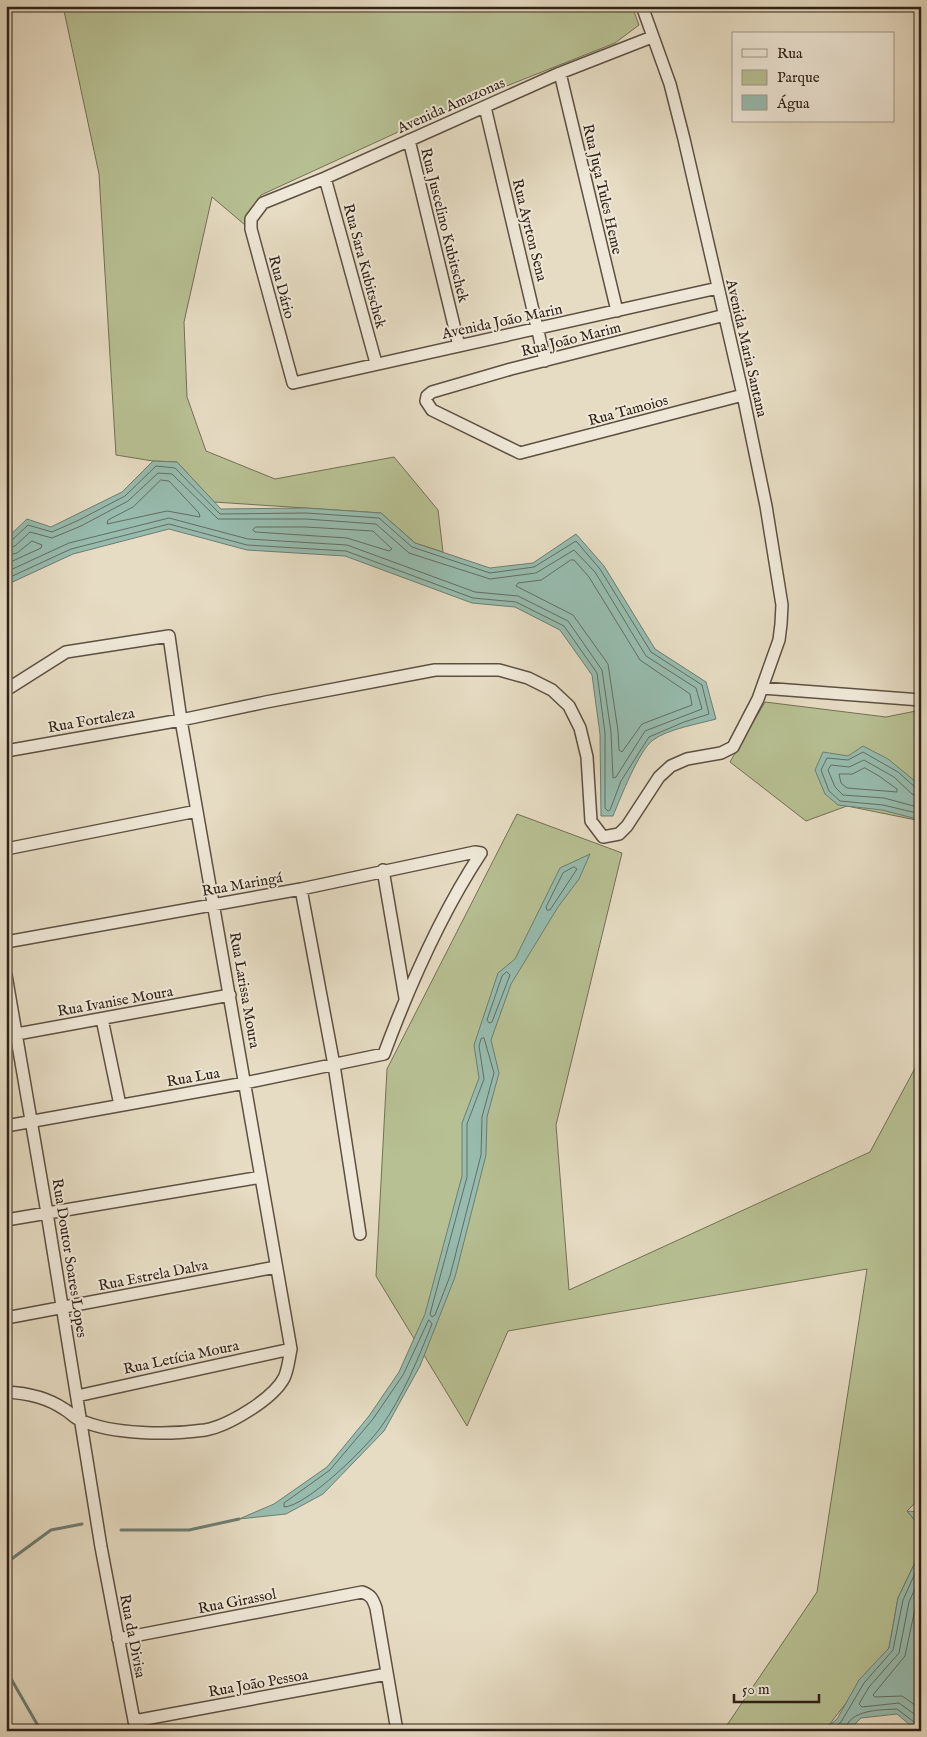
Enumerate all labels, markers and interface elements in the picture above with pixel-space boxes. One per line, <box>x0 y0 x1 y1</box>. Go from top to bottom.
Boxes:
legend <box>732 32 894 122</box>
text: Rua <box>777 44 803 63</box>
text: Parque <box>777 68 820 87</box>
street label: Avenida Amazonas <box>393 73 508 138</box>
text: Água <box>776 94 810 113</box>
street label: Rua Juça Tules Heme <box>578 122 627 256</box>
street label: Rua Juscelino Kubitschek <box>416 146 473 305</box>
street label: Rua Ayrton Sena <box>508 177 552 284</box>
street label: Rua Sara Kubitschek <box>339 202 391 332</box>
street label: Rua Dário <box>264 253 299 321</box>
street label: Avenida Maria Santana <box>721 276 772 419</box>
street label: Avenida João Marin <box>439 299 564 344</box>
street label: Rua João Marim <box>519 318 623 361</box>
street label: Rua Tamoios <box>586 391 670 430</box>
street label: Rua Fortaleza <box>46 703 136 737</box>
street label: Rua Maringá <box>200 868 284 901</box>
street label: Rua Larissa Moura <box>225 931 264 1050</box>
street label: Rua Ivanise Moura <box>56 982 175 1021</box>
street label: Rua Lua <box>165 1063 222 1092</box>
street label: Rua Doutor Soares Lopes <box>48 1177 91 1339</box>
street label: Rua Estrela Dalva <box>97 1255 210 1295</box>
street label: Rua Letícia Moura <box>122 1336 241 1379</box>
street label: Rua Girassol <box>196 1584 279 1618</box>
street label: Rua da Divisa <box>115 1593 150 1680</box>
street label: Rua João Pessoa <box>207 1665 310 1702</box>
scale bar <box>734 1672 820 1704</box>
text: 50 m <box>742 1680 770 1699</box>

